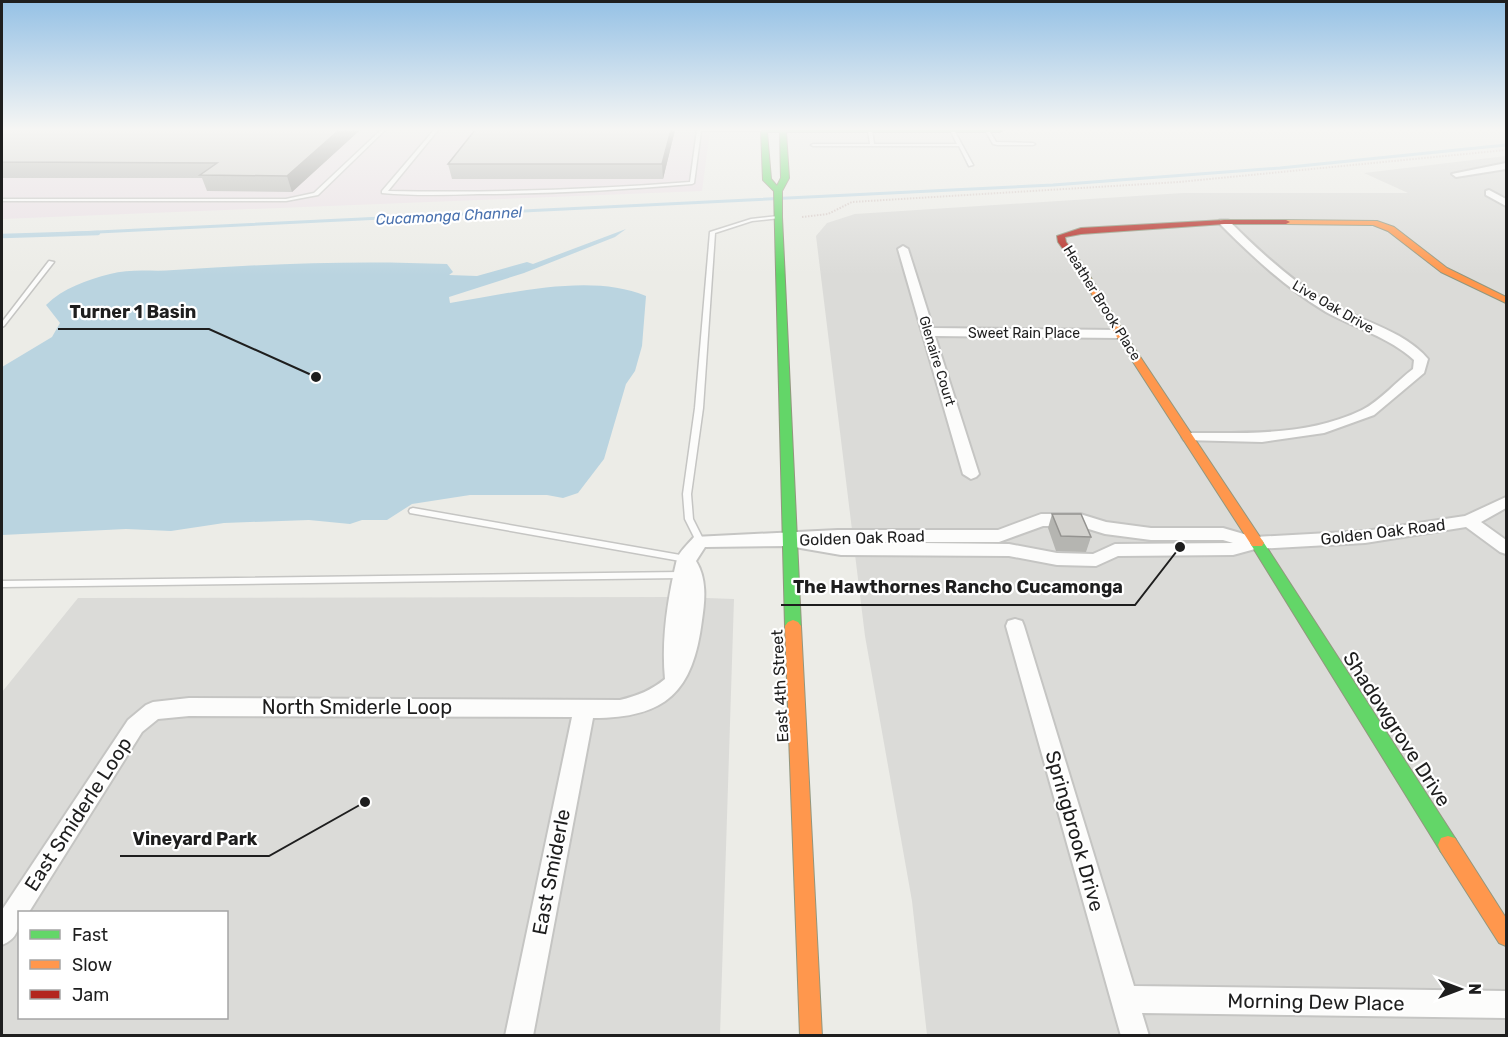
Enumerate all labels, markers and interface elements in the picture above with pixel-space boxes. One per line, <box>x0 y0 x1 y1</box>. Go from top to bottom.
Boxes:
water label: Cucamonga Channel <box>375 203 523 229</box>
street label: Heather Brook Place <box>1060 242 1144 364</box>
street label: Live Oak Drive <box>1289 277 1377 337</box>
callout: Turner 1 Basin <box>58 293 209 329</box>
text: Turner 1 Basin <box>70 301 196 323</box>
street label: Glenaire Court <box>915 314 959 409</box>
street label: Sweet Rain Place <box>968 325 1080 342</box>
street label: Golden Oak Road <box>1319 515 1447 549</box>
street label: Golden Oak Road <box>799 526 925 550</box>
callout: The Hawthornes Rancho Cucamonga <box>781 569 1135 605</box>
text: The Hawthornes Rancho Cucamonga <box>793 576 1123 598</box>
street label: East 4th Street <box>768 629 792 743</box>
street label: Shadowgrove Drive <box>1338 647 1456 811</box>
street label: North Smiderle Loop <box>262 695 452 719</box>
street label: East Smiderle Loop <box>19 733 137 895</box>
street label: Springbrook Drive <box>1041 748 1109 914</box>
street label: East Smiderle <box>527 807 575 937</box>
callout: Vineyard Park <box>120 820 269 856</box>
text: Vineyard Park <box>133 828 258 850</box>
legend <box>18 911 228 1019</box>
text: Fast <box>72 924 108 946</box>
text: Slow <box>72 954 112 976</box>
north arrow <box>1430 959 1490 1019</box>
text: N <box>1465 983 1484 995</box>
text: Jam <box>72 984 109 1006</box>
street label: Morning Dew Place <box>1227 988 1405 1016</box>

